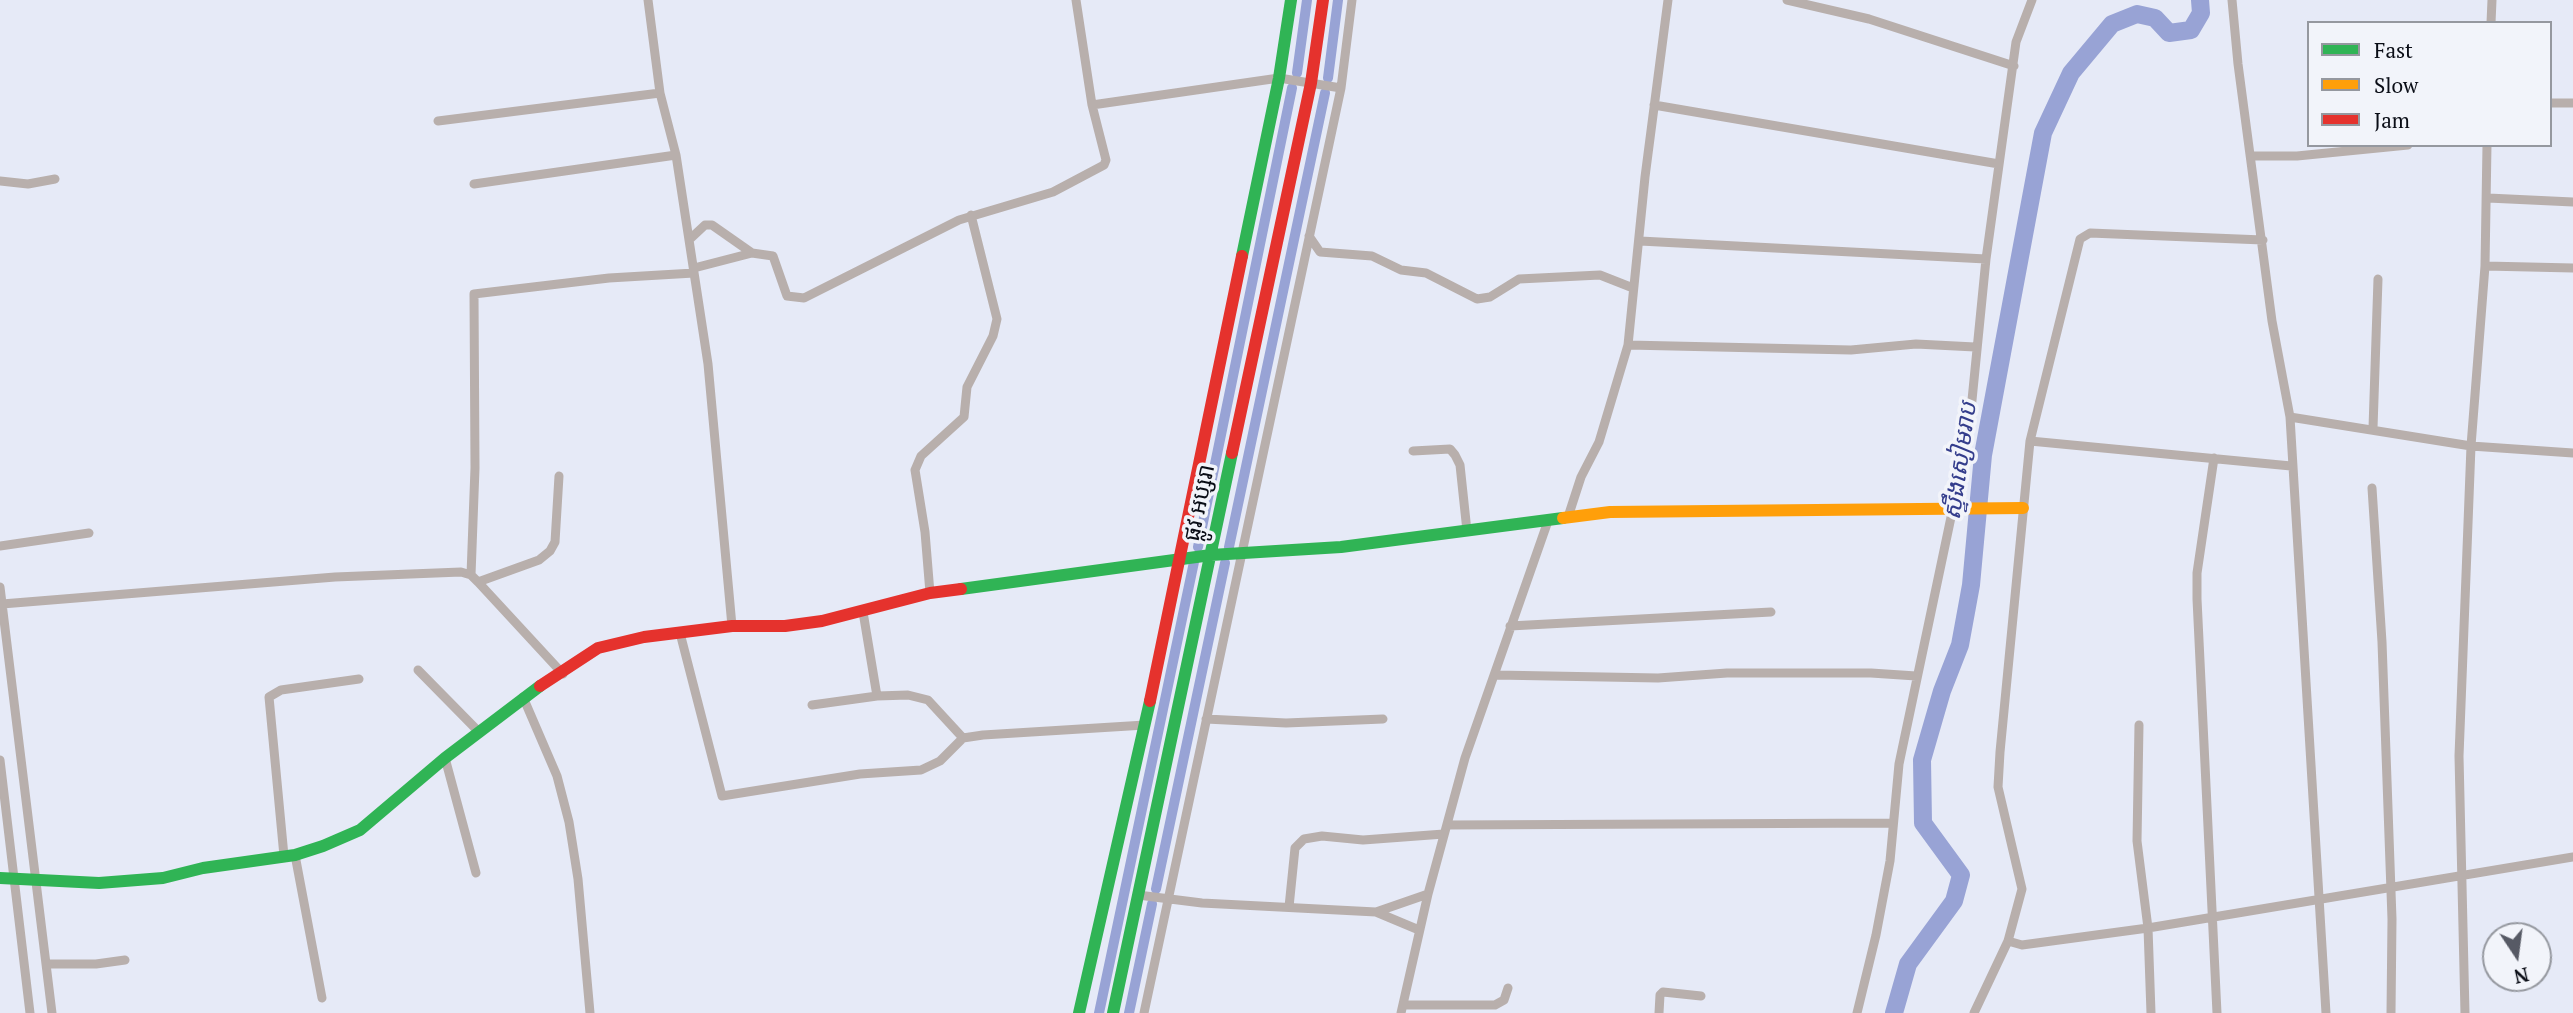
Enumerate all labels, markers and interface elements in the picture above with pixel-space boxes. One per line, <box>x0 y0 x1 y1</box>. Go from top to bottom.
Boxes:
legend <box>2307 21 2552 147</box>
text: Fast <box>2374 36 2413 64</box>
text: Slow <box>2374 71 2418 99</box>
text: Jam <box>2374 106 2410 134</box>
water label: ស្ទឹងសៀមរាប <box>1938 400 1984 522</box>
street label: ផ្លូវ អប្សរា <box>1178 462 1222 544</box>
north arrow <box>2482 922 2552 992</box>
text: N <box>2512 962 2531 990</box>

